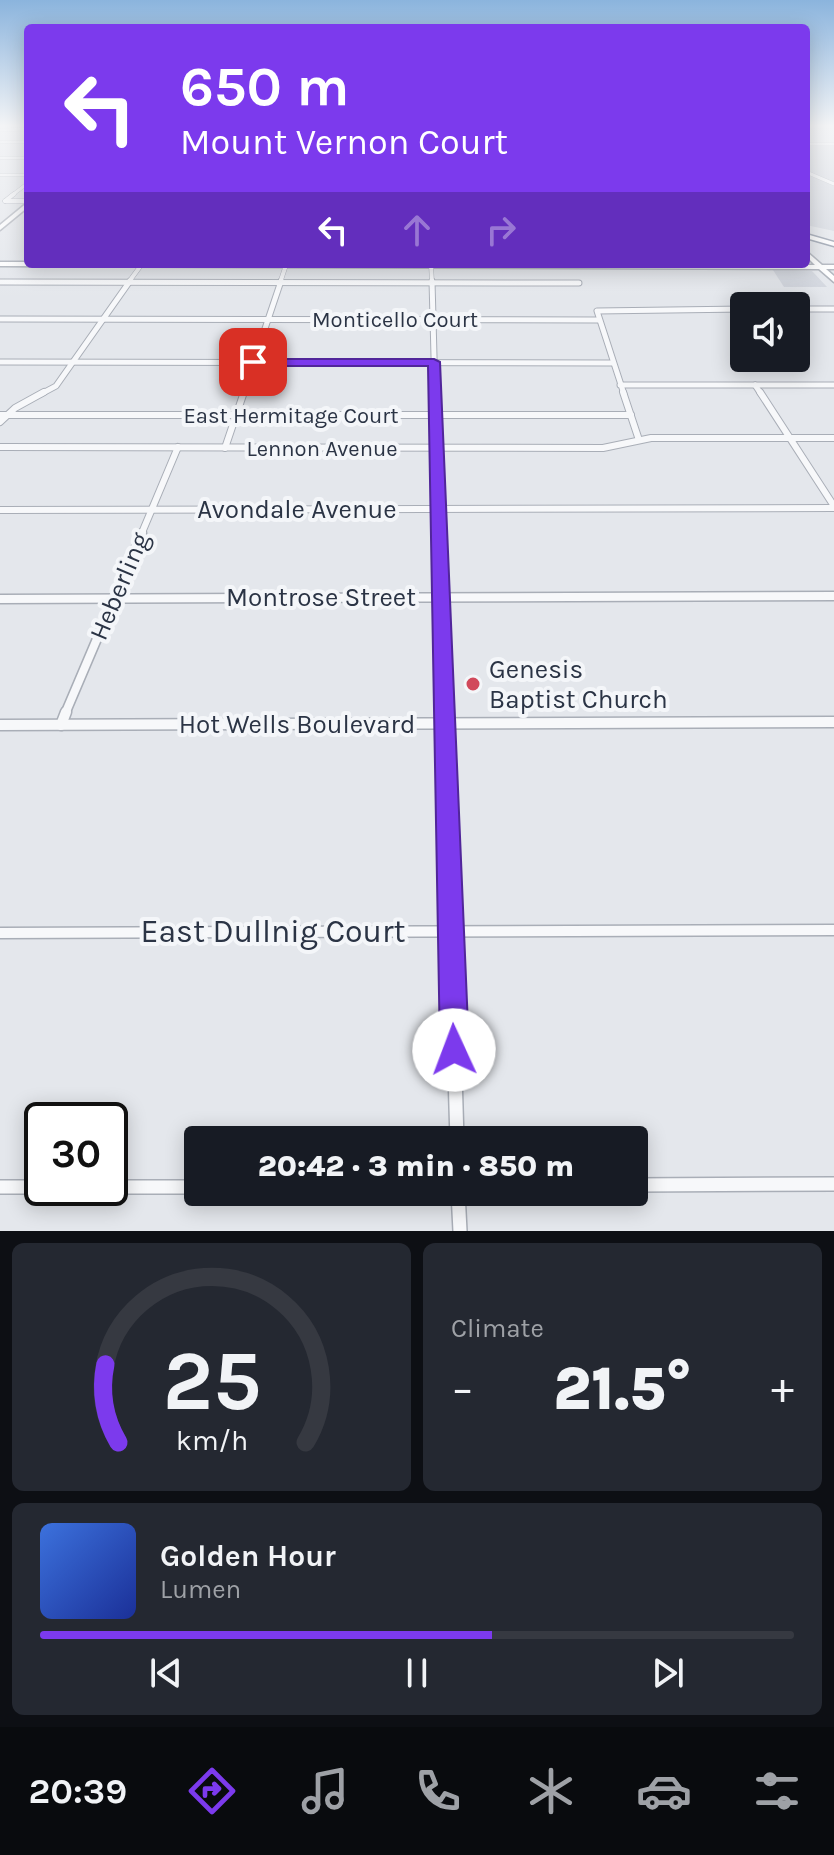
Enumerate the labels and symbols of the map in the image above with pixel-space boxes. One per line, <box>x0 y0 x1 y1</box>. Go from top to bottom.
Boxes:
street label: Monticello Court <box>312 307 478 333</box>
pin <box>219 328 287 396</box>
street label: East Hermitage Court <box>183 403 399 429</box>
street label: Lennon Avenue <box>246 436 398 462</box>
street label: Avondale Avenue <box>197 494 397 525</box>
street label: Heberling <box>83 527 156 645</box>
street label: Montrose Street <box>226 582 416 613</box>
place label: Genesis Baptist Church <box>489 654 668 715</box>
marker: Genesis Baptist Church <box>464 675 482 693</box>
street label: Hot Wells Boulevard <box>179 709 415 740</box>
street label: East Dullnig Court <box>140 913 406 950</box>
position arrow <box>412 1008 496 1092</box>
speed limit sign: 30 <box>24 1102 128 1206</box>

